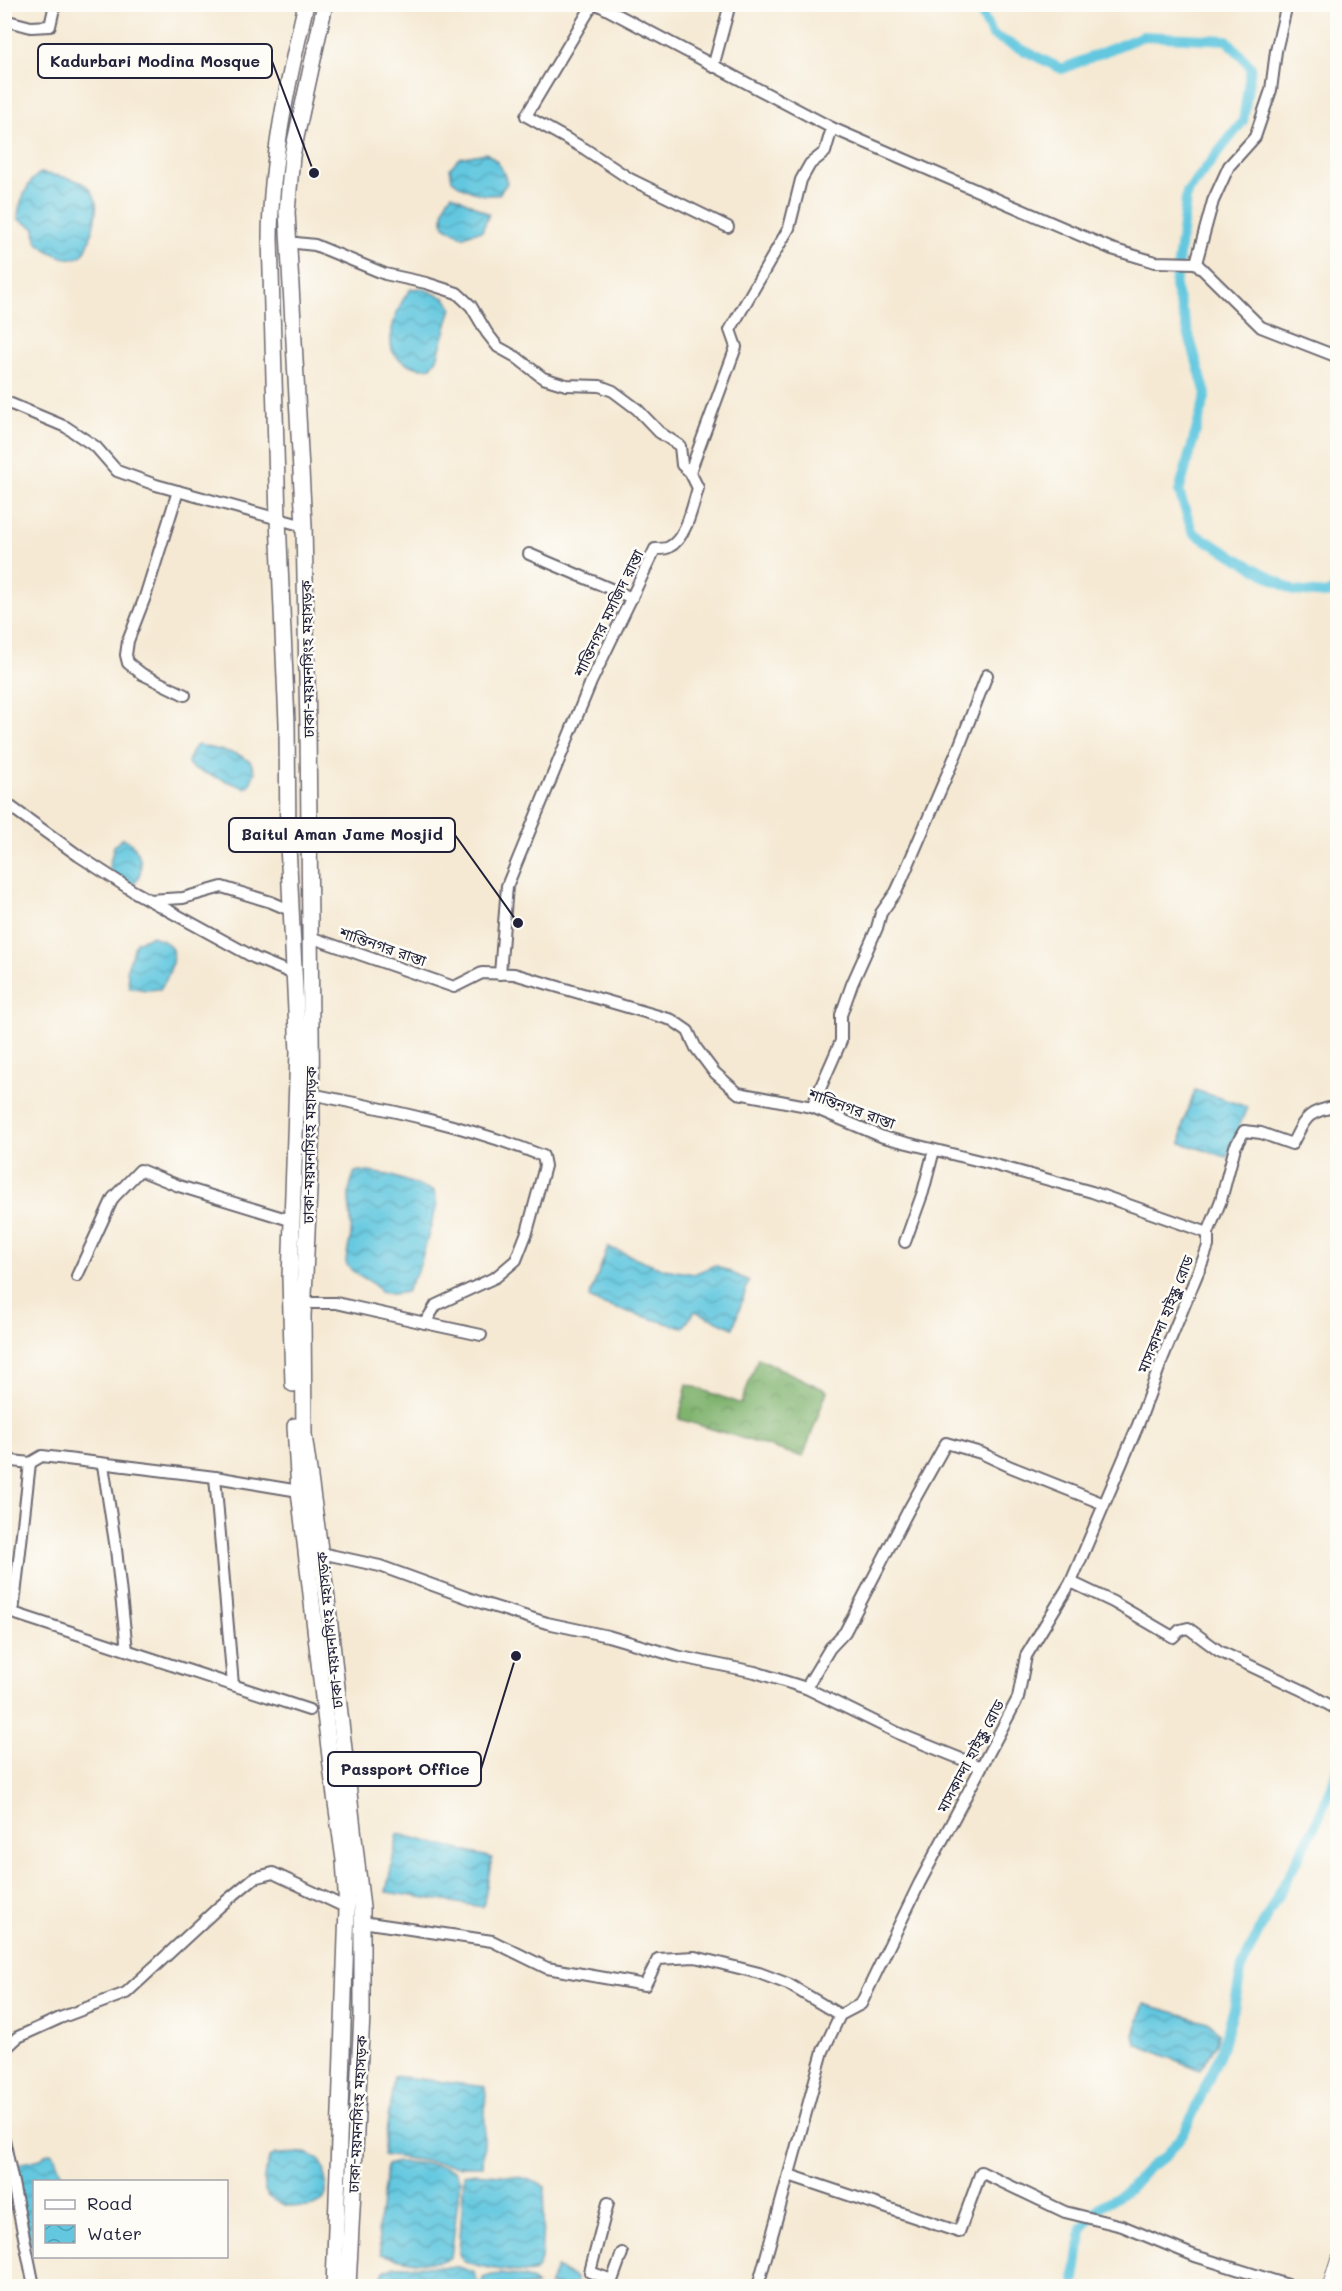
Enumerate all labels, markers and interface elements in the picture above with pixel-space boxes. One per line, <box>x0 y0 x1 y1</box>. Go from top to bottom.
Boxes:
callout: Kadurbari Modina Mosque <box>38 44 272 78</box>
text: Kadurbari Modina Mosque <box>50 50 260 71</box>
street label: শান্তিনগর মসজিদ রাস্তা <box>568 545 648 681</box>
street label: ঢাকা-ময়মনসিংহ মহাসড়ক <box>296 579 318 739</box>
callout: Baitul Aman Jame Mosjid <box>229 818 455 852</box>
text: Baitul Aman Jame Mosjid <box>241 823 443 844</box>
street label: শান্তিনগর রাস্তা <box>336 921 430 971</box>
street label: ঢাকা-ময়মনসিংহ মহাসড়ক <box>298 1065 320 1225</box>
street label: শান্তিনগর রাস্তা <box>805 1083 899 1133</box>
street label: মাসকান্দা হাইস্কুল রোড <box>1132 1252 1198 1377</box>
street label: ঢাকা-ময়মনসিংহ মহাসড়ক <box>311 1550 347 1710</box>
street label: মাসকান্দা হাইস্কুল রোড <box>931 1696 1009 1817</box>
callout: Passport Office <box>328 1752 481 1786</box>
text: Passport Office <box>340 1758 470 1779</box>
street label: ঢাকা-ময়মনসিংহ মহাসড়ক <box>343 2034 371 2194</box>
legend <box>33 2180 228 2258</box>
text: Road <box>87 2191 132 2215</box>
text: Water <box>87 2221 142 2245</box>

